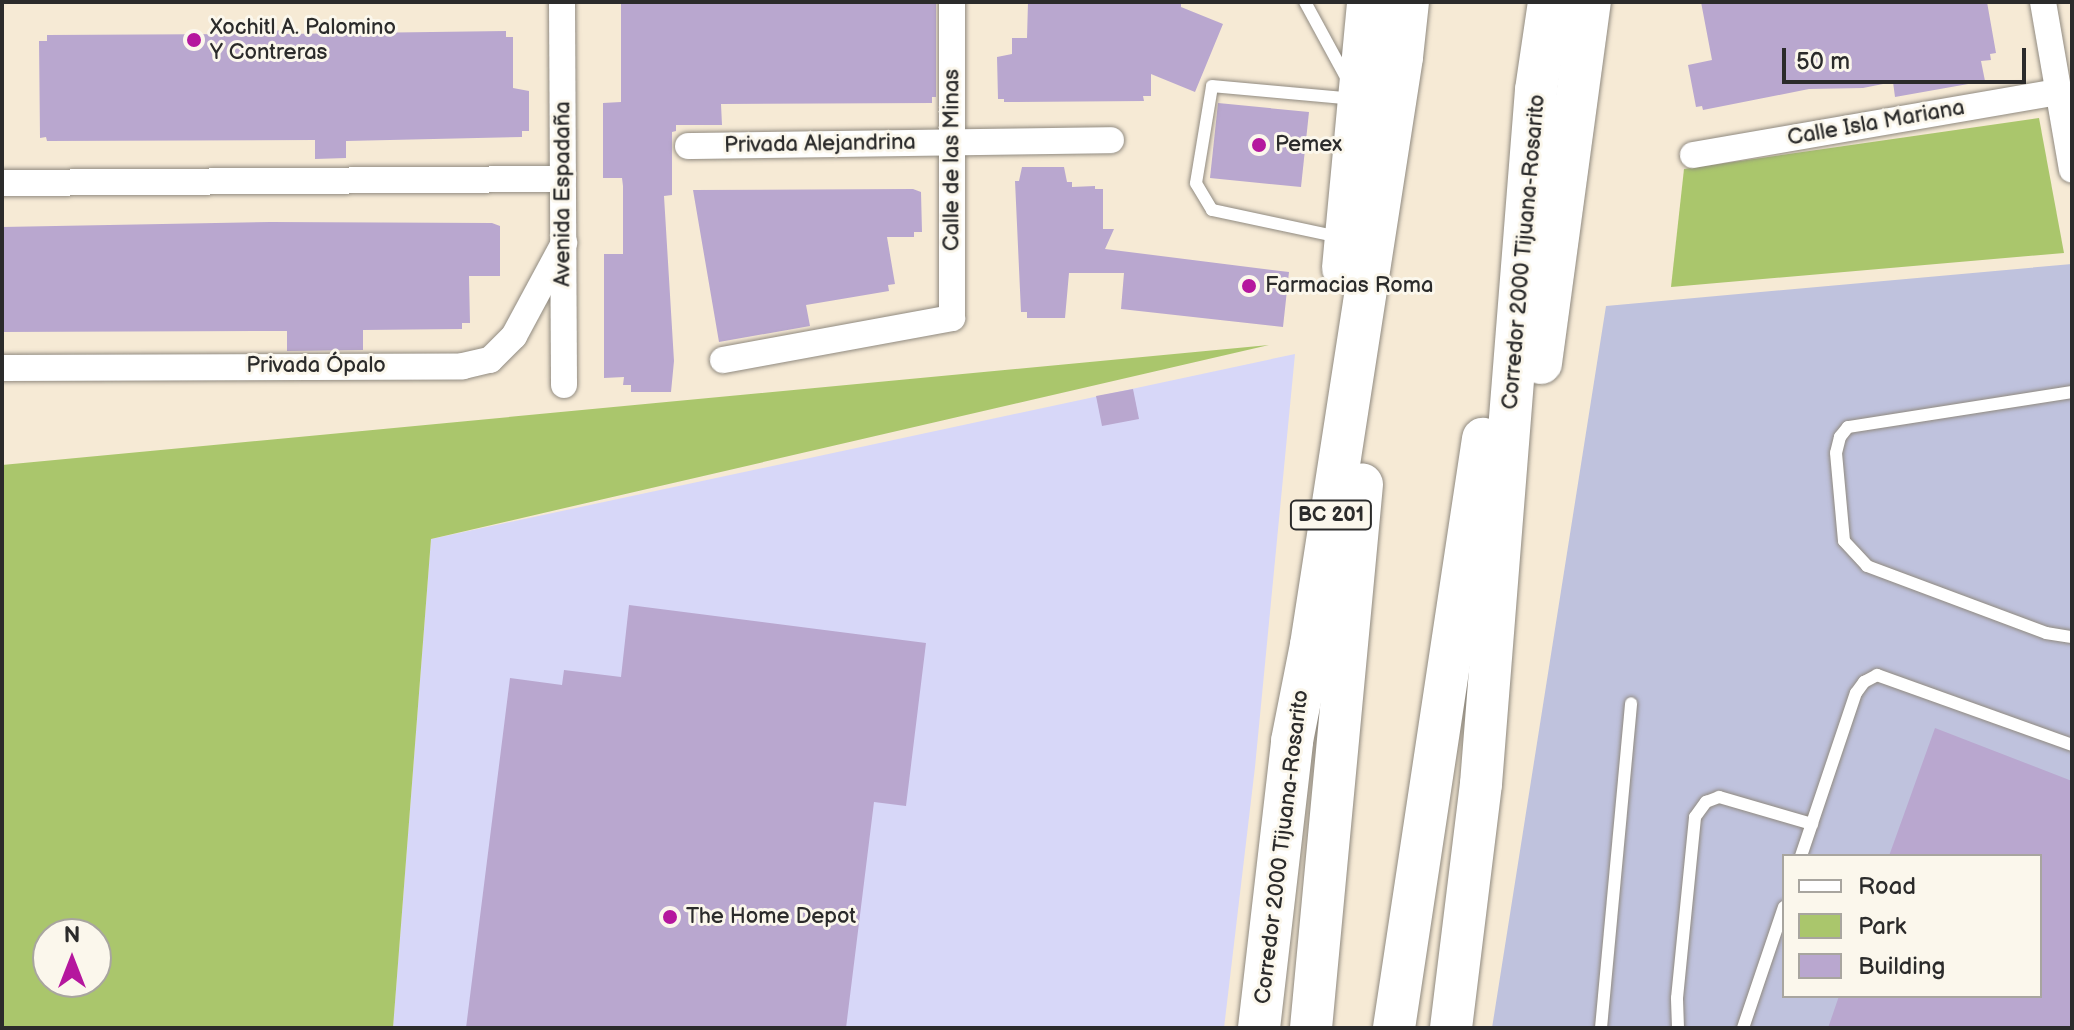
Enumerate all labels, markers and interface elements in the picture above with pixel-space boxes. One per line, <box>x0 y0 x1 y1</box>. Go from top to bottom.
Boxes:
place label: Xochitl A. Palomino Y Contreras <box>210 14 396 66</box>
marker: Xochitl A. Palomino Y Contreras <box>185 31 203 49</box>
scale bar <box>1786 32 2030 82</box>
text: 50 m <box>1796 47 1850 76</box>
street label: Calle de las Minas <box>939 69 965 251</box>
street label: Corredor 2000 Tijuana-Rosarito <box>1497 93 1551 411</box>
street label: Calle Isla Mariana <box>1785 94 1967 152</box>
street label: Avenida Espadaña <box>550 101 576 287</box>
street label: Privada Alejandrina <box>724 129 916 159</box>
place label: Pemex <box>1275 132 1342 158</box>
marker: Pemex <box>1250 136 1268 154</box>
place label: Farmacias Roma <box>1265 273 1433 299</box>
marker: Farmacias Roma <box>1240 277 1258 295</box>
street label: Privada Ópalo <box>246 353 386 379</box>
road number: BC 201 <box>1289 499 1373 531</box>
street label: Corredor 2000 Tijuana-Rosarito <box>1250 688 1314 1006</box>
legend <box>1782 854 2042 998</box>
text: Road <box>1858 872 1916 901</box>
place label: The Home Depot <box>686 904 856 930</box>
marker: The Home Depot <box>661 908 679 926</box>
text: Park <box>1858 912 1906 941</box>
north arrow <box>32 918 112 998</box>
text: N <box>64 922 80 949</box>
text: Building <box>1858 952 1945 981</box>

